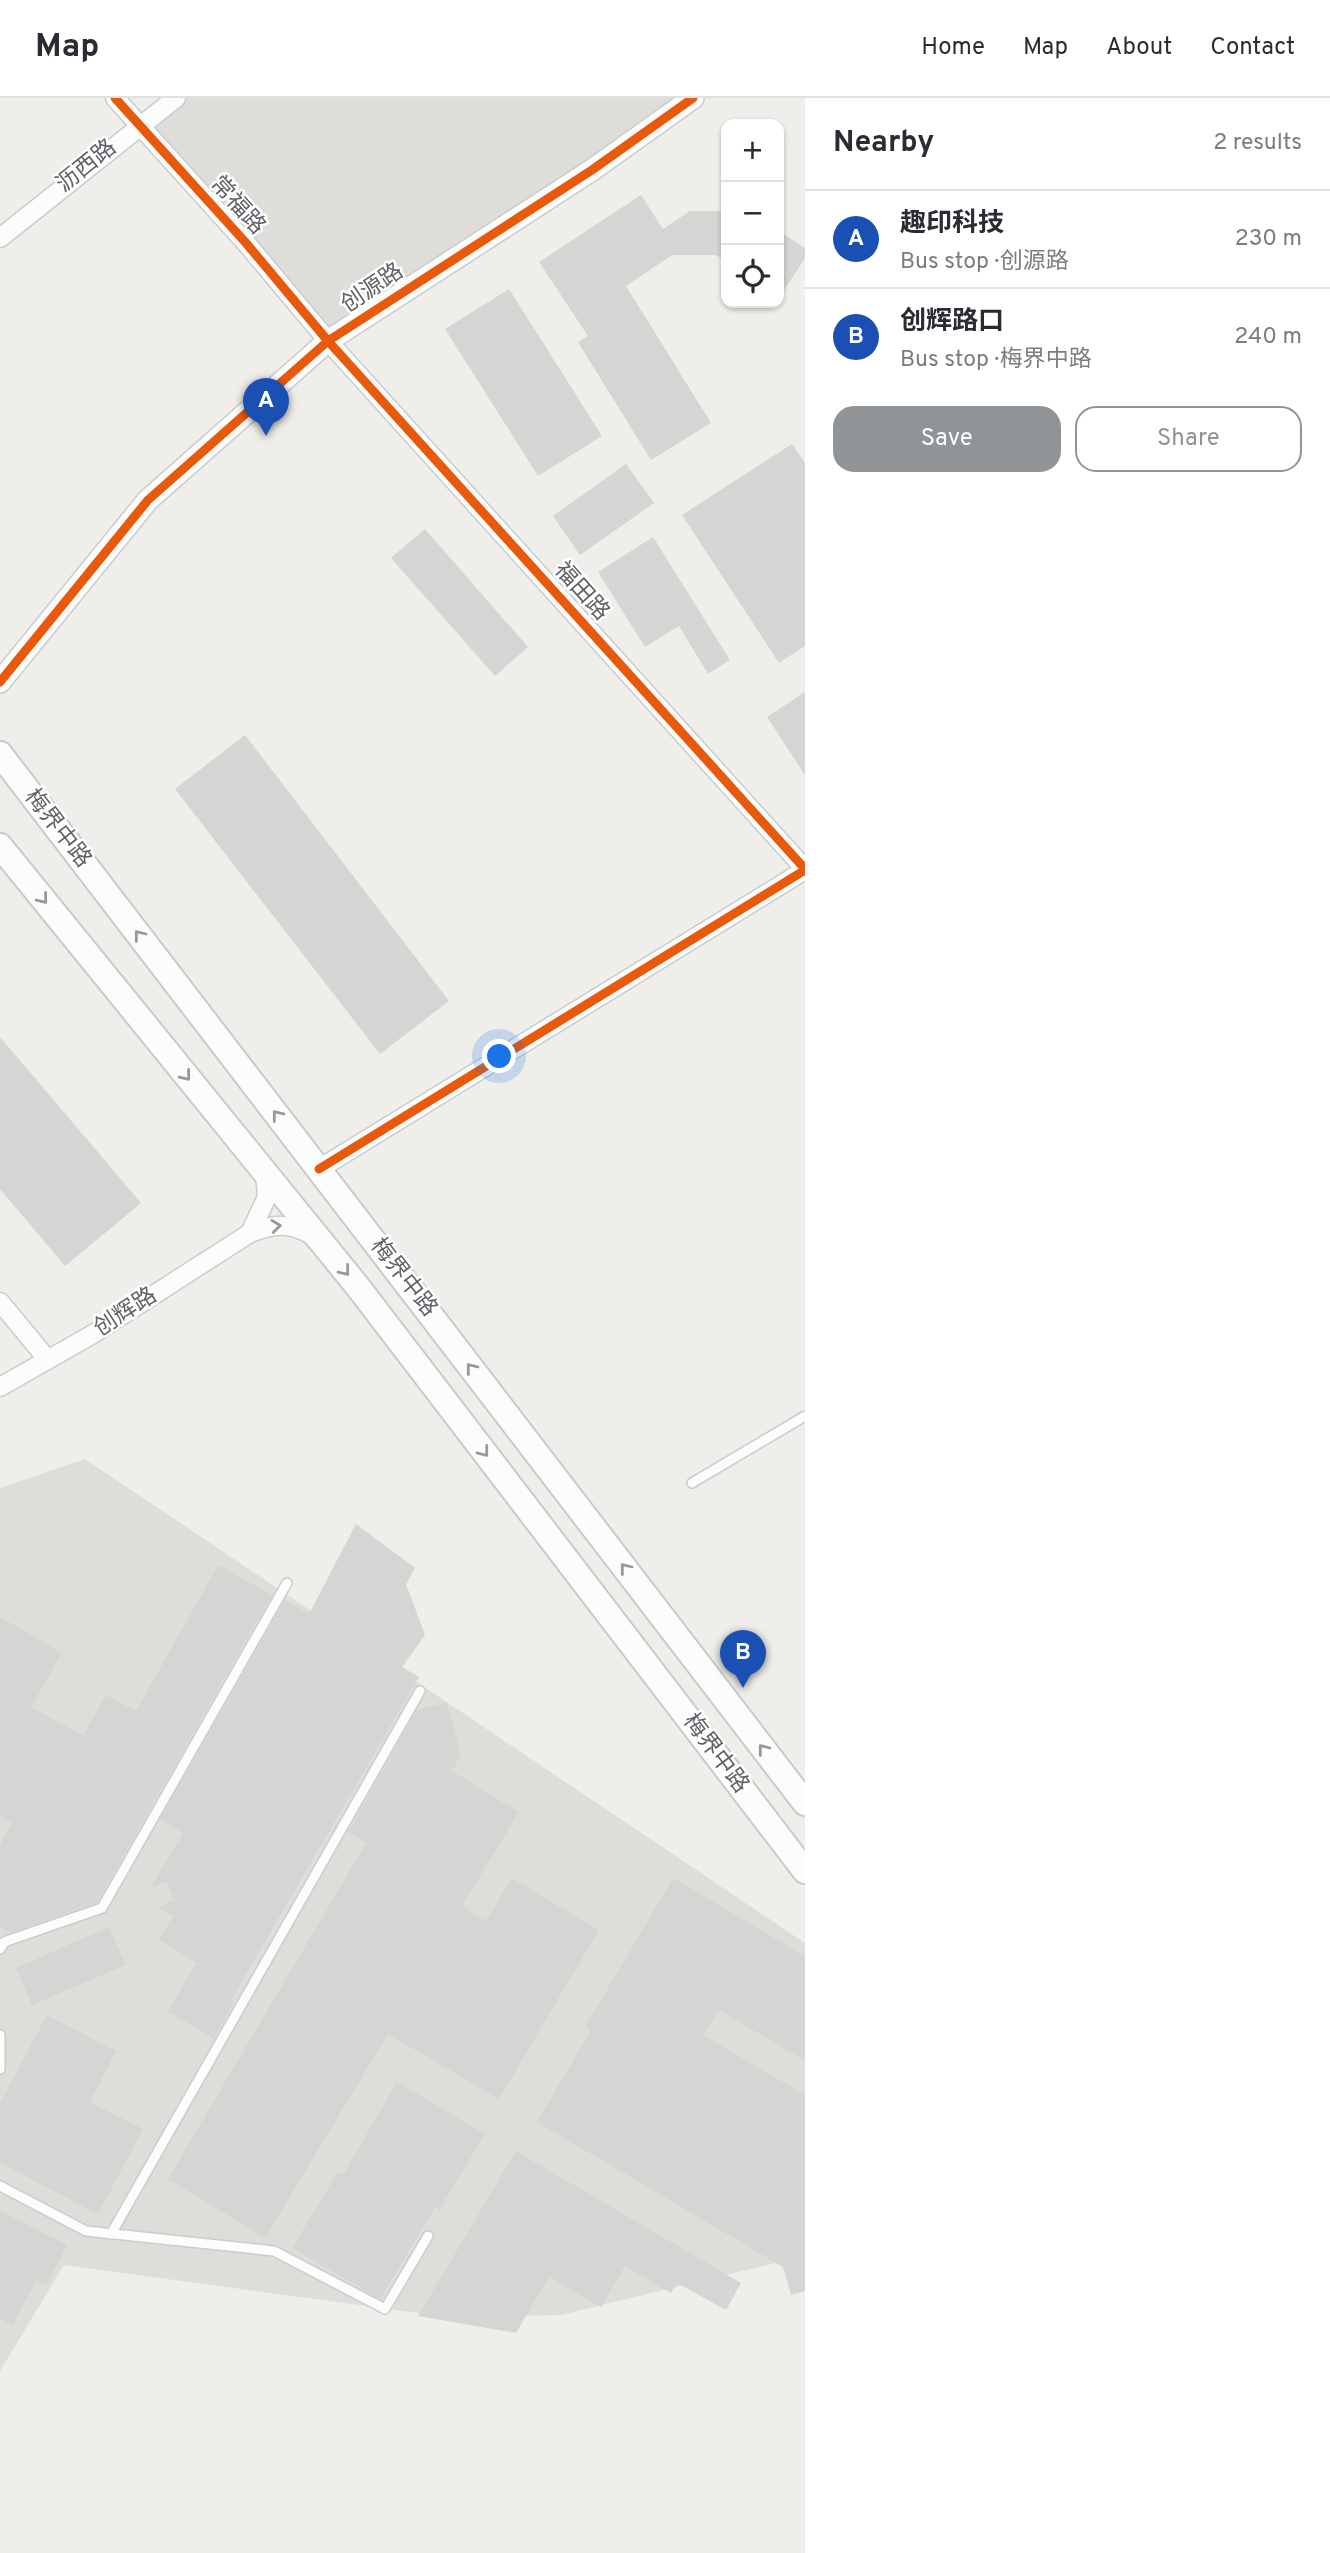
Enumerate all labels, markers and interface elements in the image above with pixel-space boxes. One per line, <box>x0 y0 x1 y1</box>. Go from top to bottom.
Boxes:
text: Map <box>35 27 99 69</box>
text: Home <box>921 33 985 63</box>
text: Map <box>1023 33 1068 63</box>
text: About <box>1106 33 1172 63</box>
text: Contact <box>1210 33 1295 63</box>
map controls <box>721 119 784 308</box>
button: + <box>721 119 784 182</box>
text: Nearby <box>833 125 934 162</box>
text: 2 results <box>1213 129 1302 158</box>
street label: 沥西路 <box>51 134 123 200</box>
street label: 常福路 <box>203 171 271 241</box>
button: − <box>721 182 784 245</box>
text: 趣印科技 <box>900 208 1004 241</box>
text: A <box>848 225 864 254</box>
text: 230 m <box>1235 225 1302 254</box>
button: locate <box>721 245 784 308</box>
text: Bus stop · 创源路 <box>900 248 1069 277</box>
street label: 创源路 <box>336 258 410 320</box>
text: 创辉路口 <box>900 306 1004 339</box>
text: B <box>848 323 864 352</box>
text: 240 m <box>1234 323 1302 352</box>
text: Bus stop · 梅界中路 <box>900 346 1092 375</box>
pin: A <box>243 378 289 436</box>
button: Save <box>833 406 1061 472</box>
button: Share <box>1075 406 1302 472</box>
street label: 福田路 <box>547 557 615 627</box>
street label: 梅界中路 <box>17 784 97 874</box>
one-way arrow <box>35 891 47 904</box>
one-way arrow <box>134 930 147 942</box>
your location <box>482 1039 516 1073</box>
one-way arrow <box>178 1067 190 1080</box>
one-way arrow <box>273 1110 286 1123</box>
one-way arrow <box>270 1219 282 1234</box>
street label: 梅界中路 <box>363 1233 443 1323</box>
one-way arrow <box>337 1263 349 1276</box>
street label: 创辉路 <box>89 1282 163 1344</box>
one-way arrow <box>467 1364 480 1376</box>
one-way arrow <box>475 1444 488 1457</box>
one-way arrow <box>620 1563 633 1576</box>
pin: B <box>720 1630 766 1688</box>
street label: 梅界中路 <box>676 1709 754 1799</box>
one-way arrow <box>759 1744 772 1756</box>

